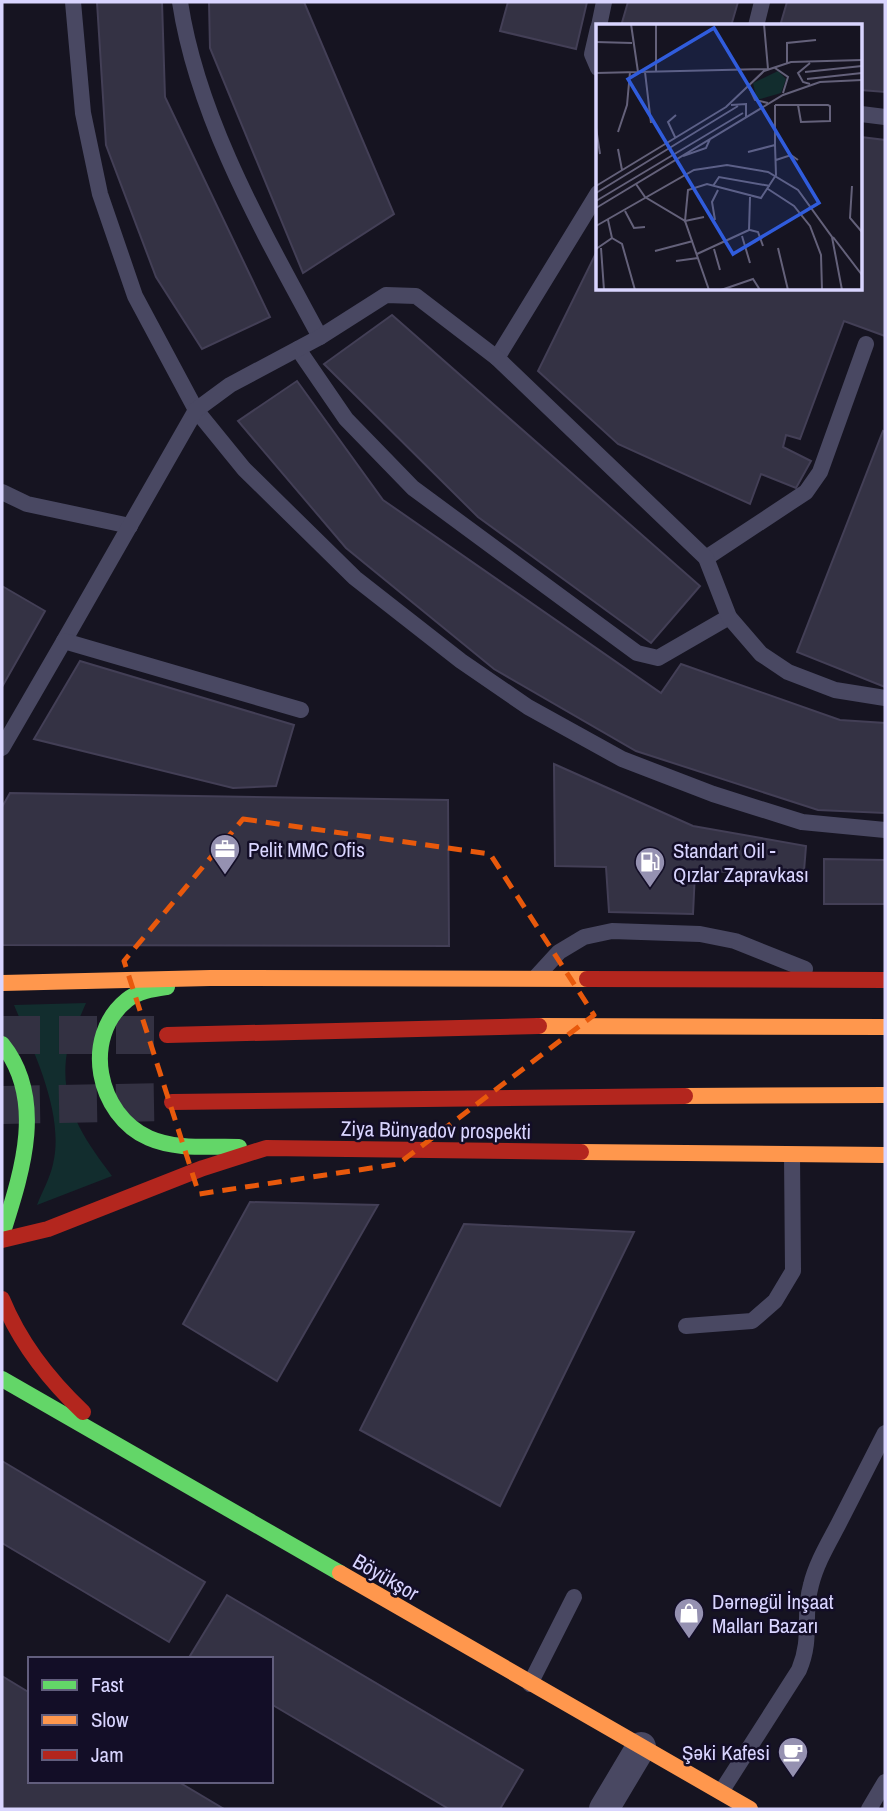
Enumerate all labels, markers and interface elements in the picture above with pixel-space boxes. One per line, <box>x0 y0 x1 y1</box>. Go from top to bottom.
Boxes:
inset map <box>596 24 862 290</box>
office icon: Pelit MMC Ofis <box>208 832 242 876</box>
place label: Pelit MMC Ofis <box>248 835 365 864</box>
place label: Standart Oil - Qızlar Zapravkası <box>673 836 809 889</box>
fuel station icon: Standart Oil - Qızlar Zapravkası <box>633 845 667 889</box>
street label: Ziya Bünyadov prospekti <box>341 1114 531 1146</box>
street label: Böyükşor <box>348 1546 425 1608</box>
place label: Dərnəgül İnşaat Malları Bazarı <box>712 1587 834 1640</box>
shop icon: Dərnəgül İnşaat Malları Bazarı <box>672 1596 706 1640</box>
legend <box>28 1657 273 1783</box>
text: Fast <box>91 1670 124 1699</box>
text: Slow <box>91 1705 129 1734</box>
cafe icon: Şəki Kafesi <box>776 1735 810 1779</box>
place label: Şəki Kafesi <box>682 1738 770 1767</box>
text: Jam <box>91 1740 124 1769</box>

